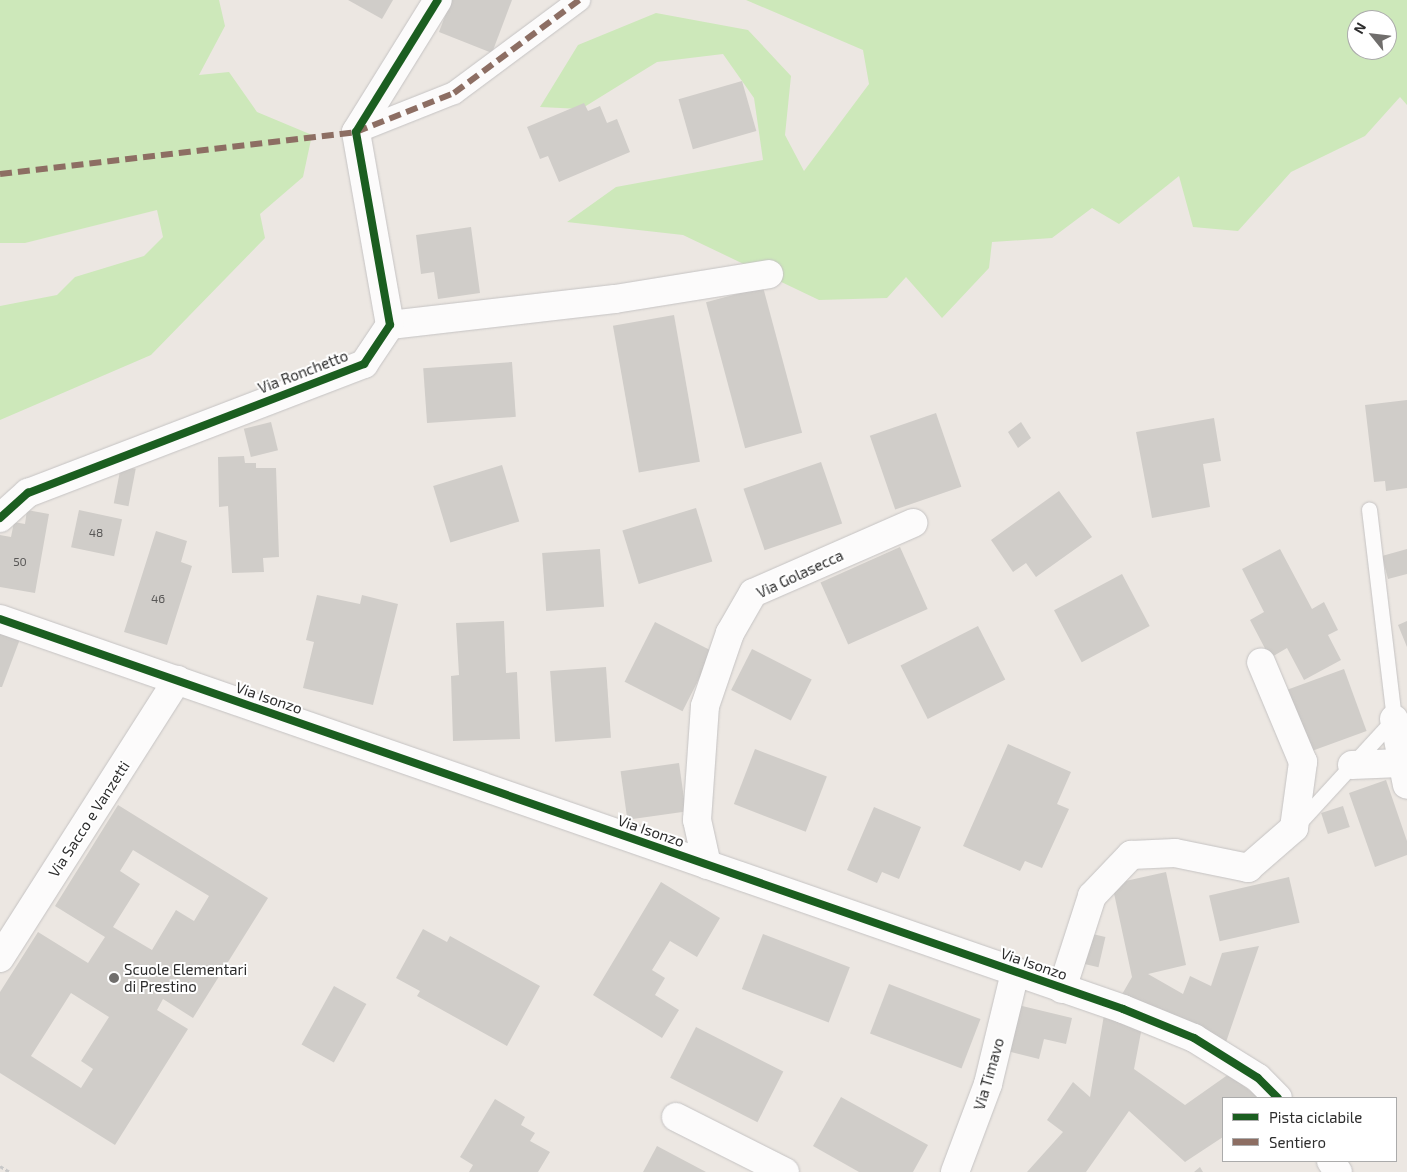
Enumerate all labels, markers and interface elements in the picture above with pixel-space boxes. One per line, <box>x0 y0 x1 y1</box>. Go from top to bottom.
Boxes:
north arrow <box>1347 10 1397 60</box>
text: N <box>1349 19 1369 37</box>
street label: Via Ronchetto <box>255 347 351 397</box>
house number: 48 <box>89 526 103 540</box>
street label: Via Golasecca <box>754 546 846 602</box>
house number: 50 <box>13 555 27 569</box>
house number: 46 <box>151 592 165 606</box>
street label: Via Isonzo <box>233 678 305 718</box>
street label: Via Sacco e Vanzetti <box>45 757 133 881</box>
street label: Via Isonzo <box>615 811 687 851</box>
street label: Via Isonzo <box>998 944 1070 984</box>
place label: Scuole Elementari di Prestino <box>124 960 247 995</box>
marker: Scuole Elementari di Prestino <box>108 972 120 984</box>
street label: Via Timavo <box>970 1036 1008 1112</box>
legend <box>1222 1097 1397 1162</box>
text: Pista ciclabile <box>1269 1108 1362 1126</box>
text: Sentiero <box>1269 1133 1326 1151</box>

